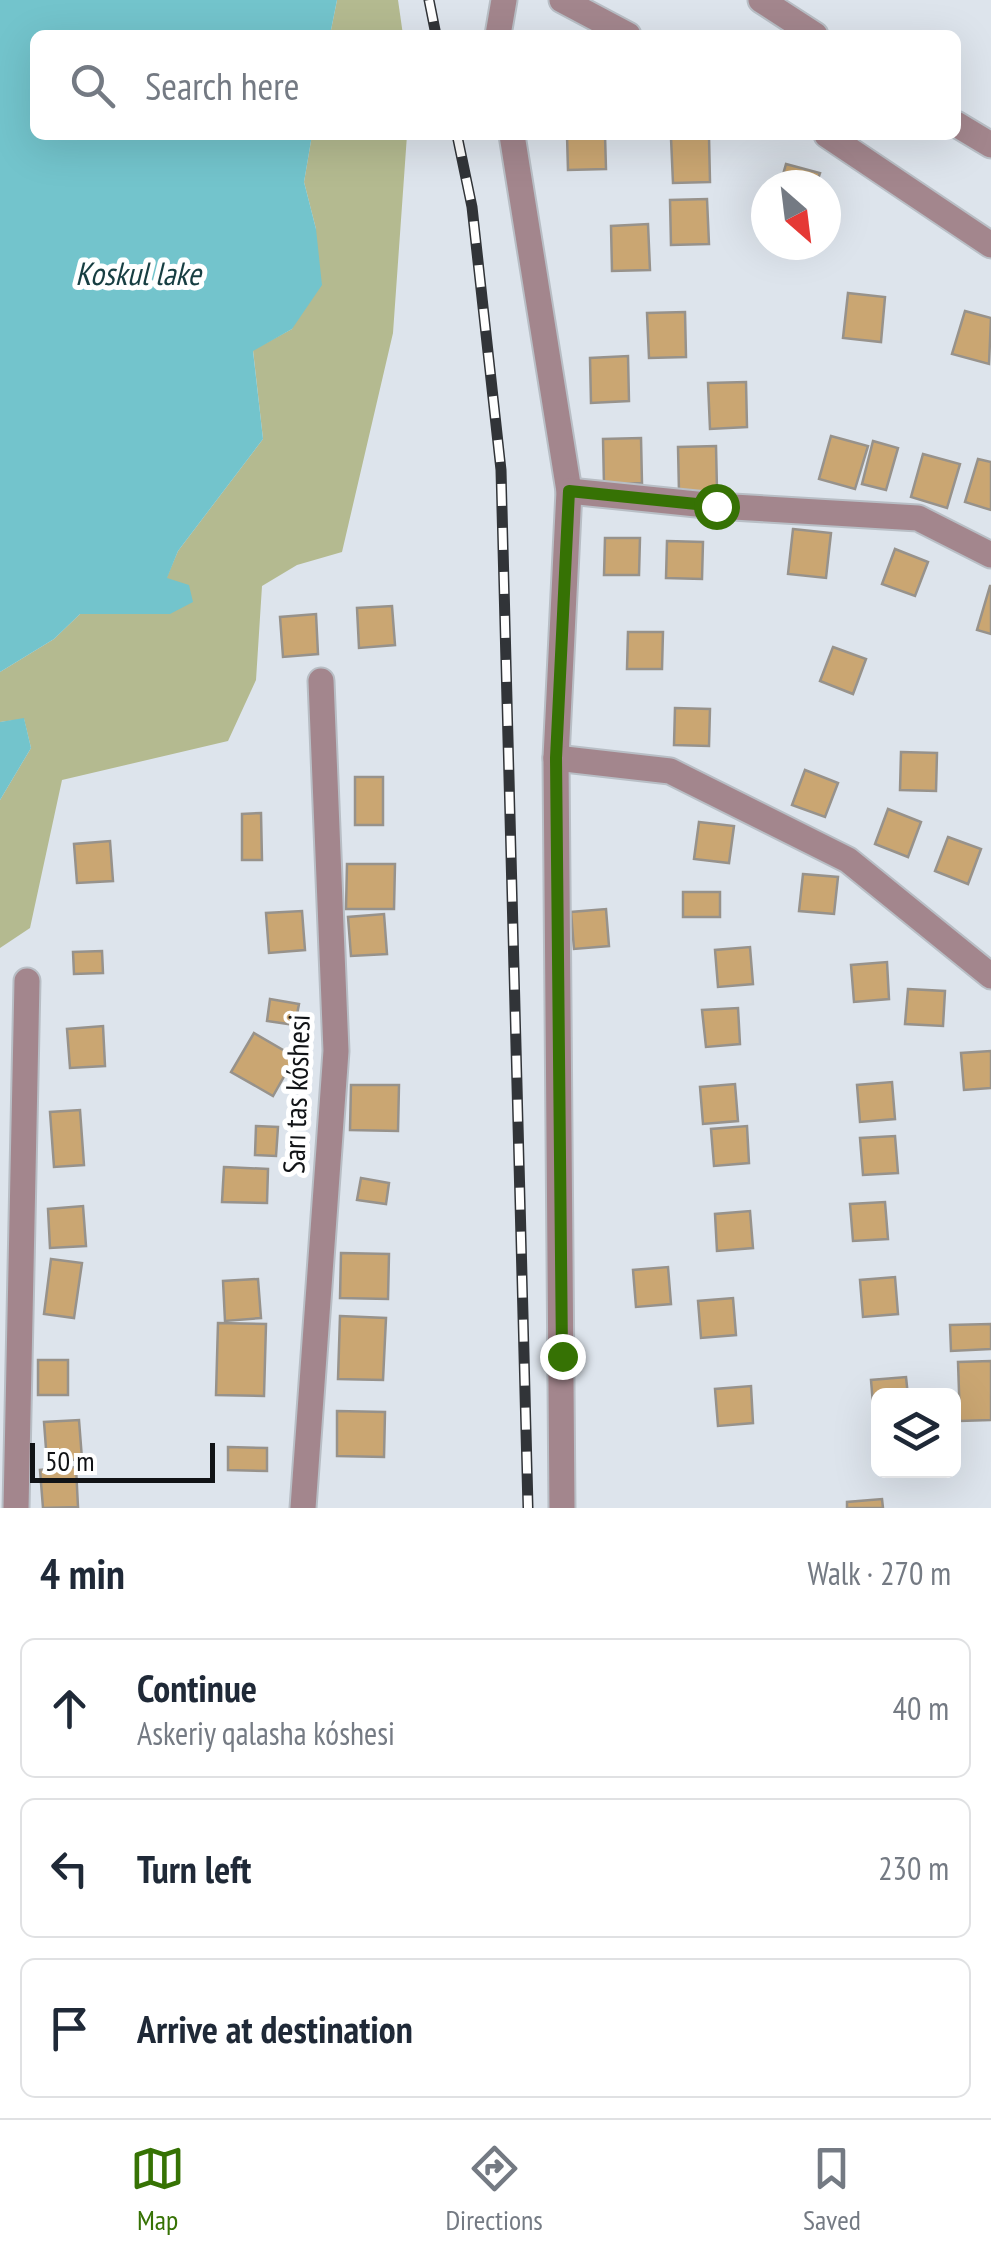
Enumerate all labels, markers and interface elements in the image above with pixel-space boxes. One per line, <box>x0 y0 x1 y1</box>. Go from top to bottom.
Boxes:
search box <box>30 30 961 140</box>
icon: search <box>65 58 120 113</box>
text: Search here <box>145 61 299 110</box>
north arrow <box>751 170 841 260</box>
water label: Koskul lake <box>75 252 202 294</box>
route start <box>694 484 740 530</box>
street label: Sarı tas kóshesi <box>273 1014 318 1174</box>
route end <box>540 1334 586 1380</box>
map controls <box>871 1388 961 1478</box>
button: layers <box>871 1388 961 1478</box>
scale bar <box>30 1438 215 1482</box>
text: 50 m <box>45 1442 94 1479</box>
text: 4 min <box>40 1546 125 1601</box>
text: Walk · 270 m <box>807 1552 951 1594</box>
text: Continue <box>137 1663 257 1712</box>
icon: ahead <box>42 1681 97 1736</box>
text: 40 m <box>893 1687 949 1729</box>
text: Askeriy qalasha kóshesi <box>137 1712 395 1754</box>
icon: left <box>42 1841 97 1896</box>
text: Turn left <box>137 1844 251 1893</box>
text: 230 m <box>878 1847 949 1889</box>
icon: arrive <box>42 2001 97 2056</box>
text: Arrive at destination <box>137 2004 413 2053</box>
tab: Map <box>130 2141 185 2238</box>
tab: Directions <box>445 2141 543 2238</box>
tab: Saved <box>803 2141 861 2238</box>

